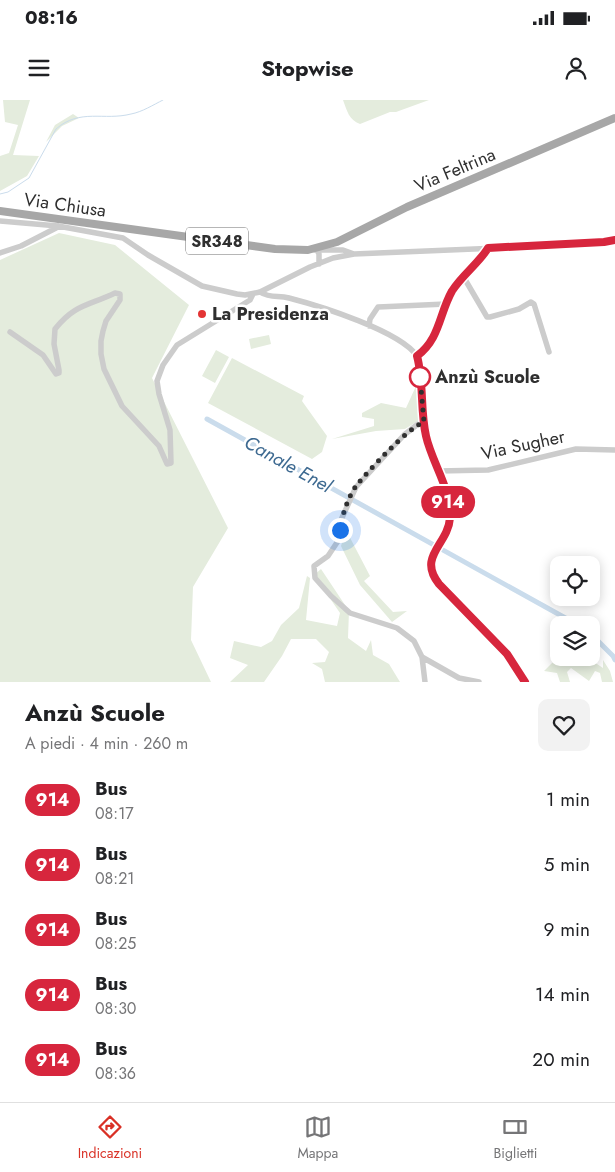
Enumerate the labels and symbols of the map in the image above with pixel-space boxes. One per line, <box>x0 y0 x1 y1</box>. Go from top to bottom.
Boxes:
street label: Via Feltrina <box>410 141 500 199</box>
street label: Via Chiusa <box>22 186 108 224</box>
road number: SR348 <box>186 228 248 254</box>
place label: La Presidenza <box>212 301 329 327</box>
marker: La Presidenza <box>196 308 208 320</box>
place label: Anzù Scuole <box>434 364 540 390</box>
marker: Anzù Scuole <box>409 366 431 388</box>
street label: Via Sugher <box>479 423 568 467</box>
water label: Canale Enel <box>239 429 337 500</box>
line badge: 914 <box>419 486 477 518</box>
your location <box>328 518 353 543</box>

